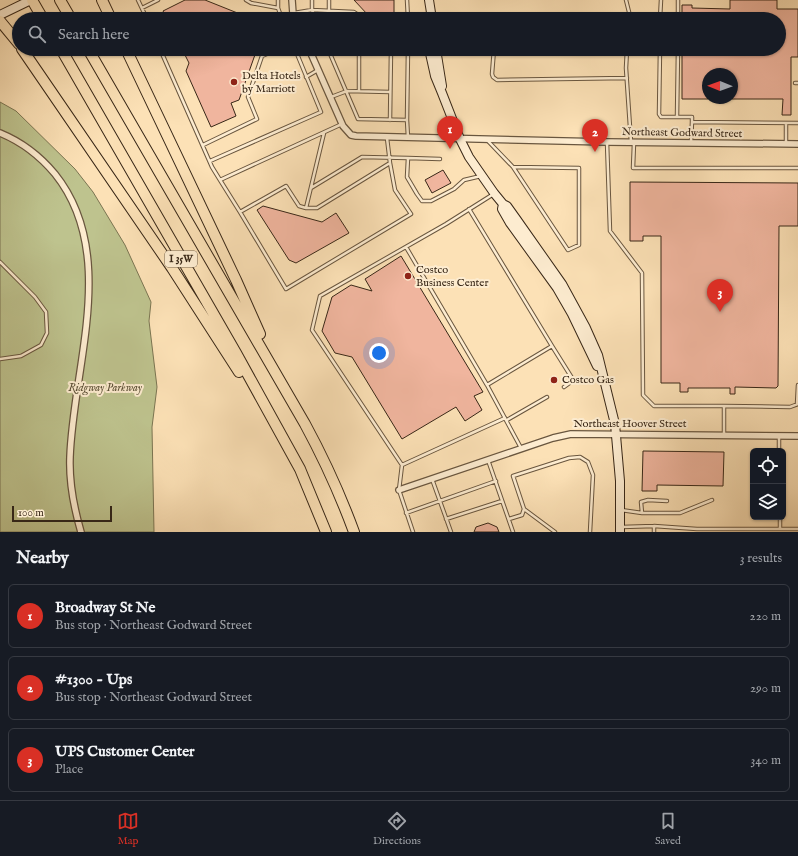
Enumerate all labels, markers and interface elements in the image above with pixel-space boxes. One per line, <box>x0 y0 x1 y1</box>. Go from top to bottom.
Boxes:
search box <box>12 12 786 56</box>
icon: search <box>26 23 48 45</box>
text: Search here <box>58 25 129 44</box>
north arrow <box>702 68 738 104</box>
place label: Delta Hotels by Marriott <box>242 69 301 96</box>
marker: Delta Hotels by Marriott <box>229 77 239 87</box>
pin: 1 <box>437 116 463 149</box>
pin: 2 <box>582 119 608 152</box>
street label: Northeast Godward Street <box>622 125 743 141</box>
road number: I 35W <box>165 251 197 267</box>
place label: Costco Business Center <box>416 263 488 290</box>
marker: Costco Business Center <box>403 271 413 281</box>
pin: 3 <box>707 279 733 312</box>
your location <box>369 343 389 363</box>
place label: Costco Gas <box>562 373 614 387</box>
marker: Costco Gas <box>549 375 559 385</box>
park label: Ridgway Parkway <box>68 381 143 396</box>
street label: Northeast Hoover Street <box>573 417 687 431</box>
map controls <box>750 448 786 520</box>
button: locate <box>750 448 786 484</box>
button: layers <box>750 484 786 520</box>
scale bar <box>12 504 112 523</box>
text: 100 m <box>18 506 44 520</box>
text: Nearby <box>16 548 69 569</box>
text: 3 results <box>740 550 782 567</box>
text: Broadway St Ne <box>55 598 155 617</box>
text: 1 <box>28 608 32 625</box>
text: 220 m <box>750 608 781 625</box>
text: Bus stop · Northeast Godward Street <box>55 617 252 634</box>
text: #1300 - Ups <box>55 670 132 689</box>
text: 2 <box>27 680 33 697</box>
text: 290 m <box>750 680 781 697</box>
text: Bus stop · Northeast Godward Street <box>55 689 252 706</box>
text: UPS Customer Center <box>55 742 195 761</box>
text: 3 <box>28 752 32 769</box>
text: 340 m <box>751 752 781 769</box>
text: Place <box>55 761 83 778</box>
tab: Map <box>117 810 139 848</box>
tab: Directions <box>373 810 421 848</box>
tab: Saved <box>655 810 681 848</box>

